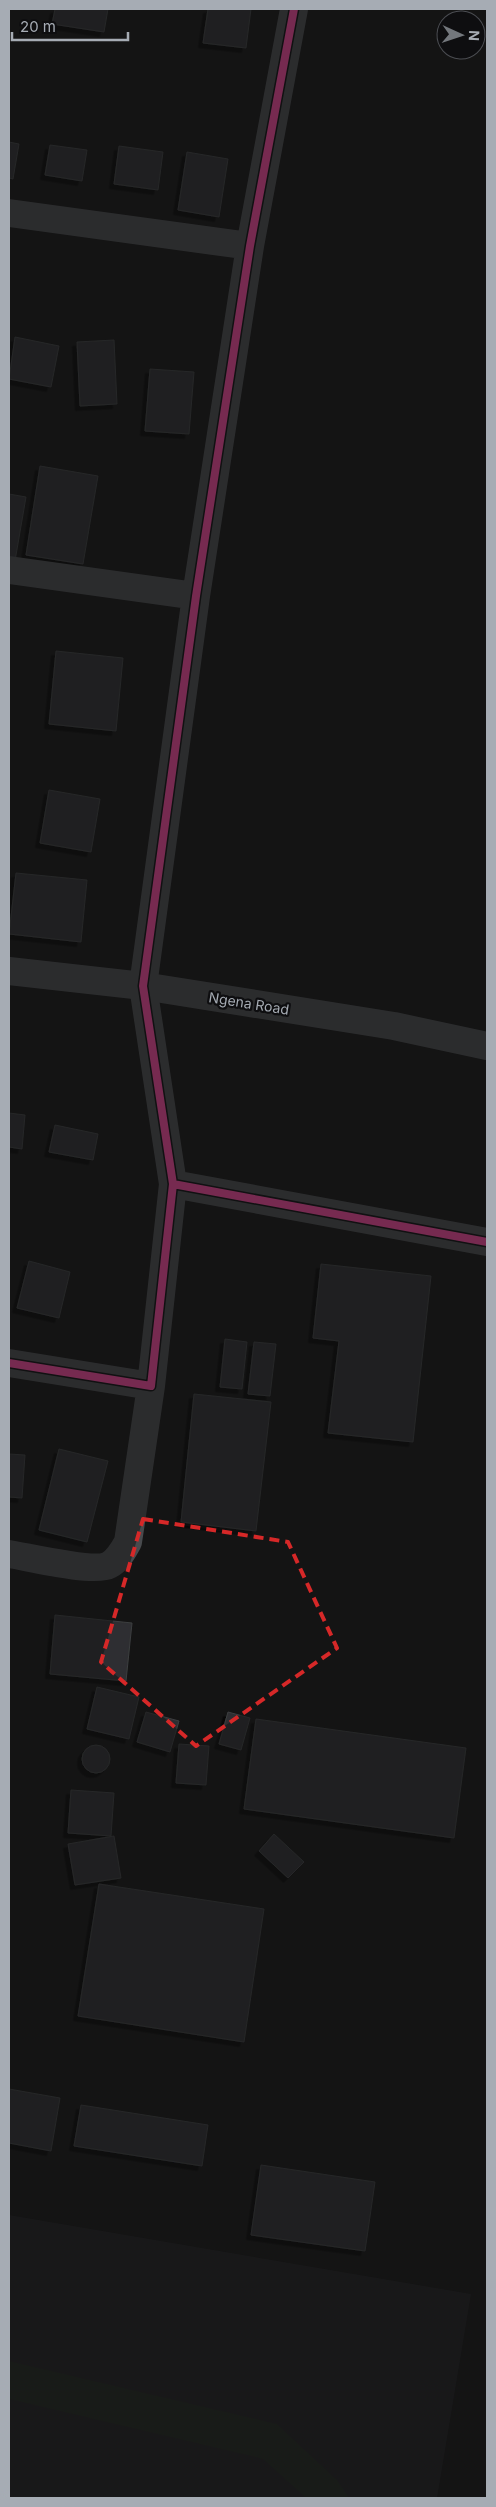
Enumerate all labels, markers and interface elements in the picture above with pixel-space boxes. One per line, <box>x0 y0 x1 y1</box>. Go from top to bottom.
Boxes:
scale bar <box>12 10 129 42</box>
north arrow <box>436 10 486 60</box>
text: 20 m <box>20 17 56 36</box>
text: N <box>466 30 483 41</box>
street label: Ngena Road <box>208 988 290 1018</box>

